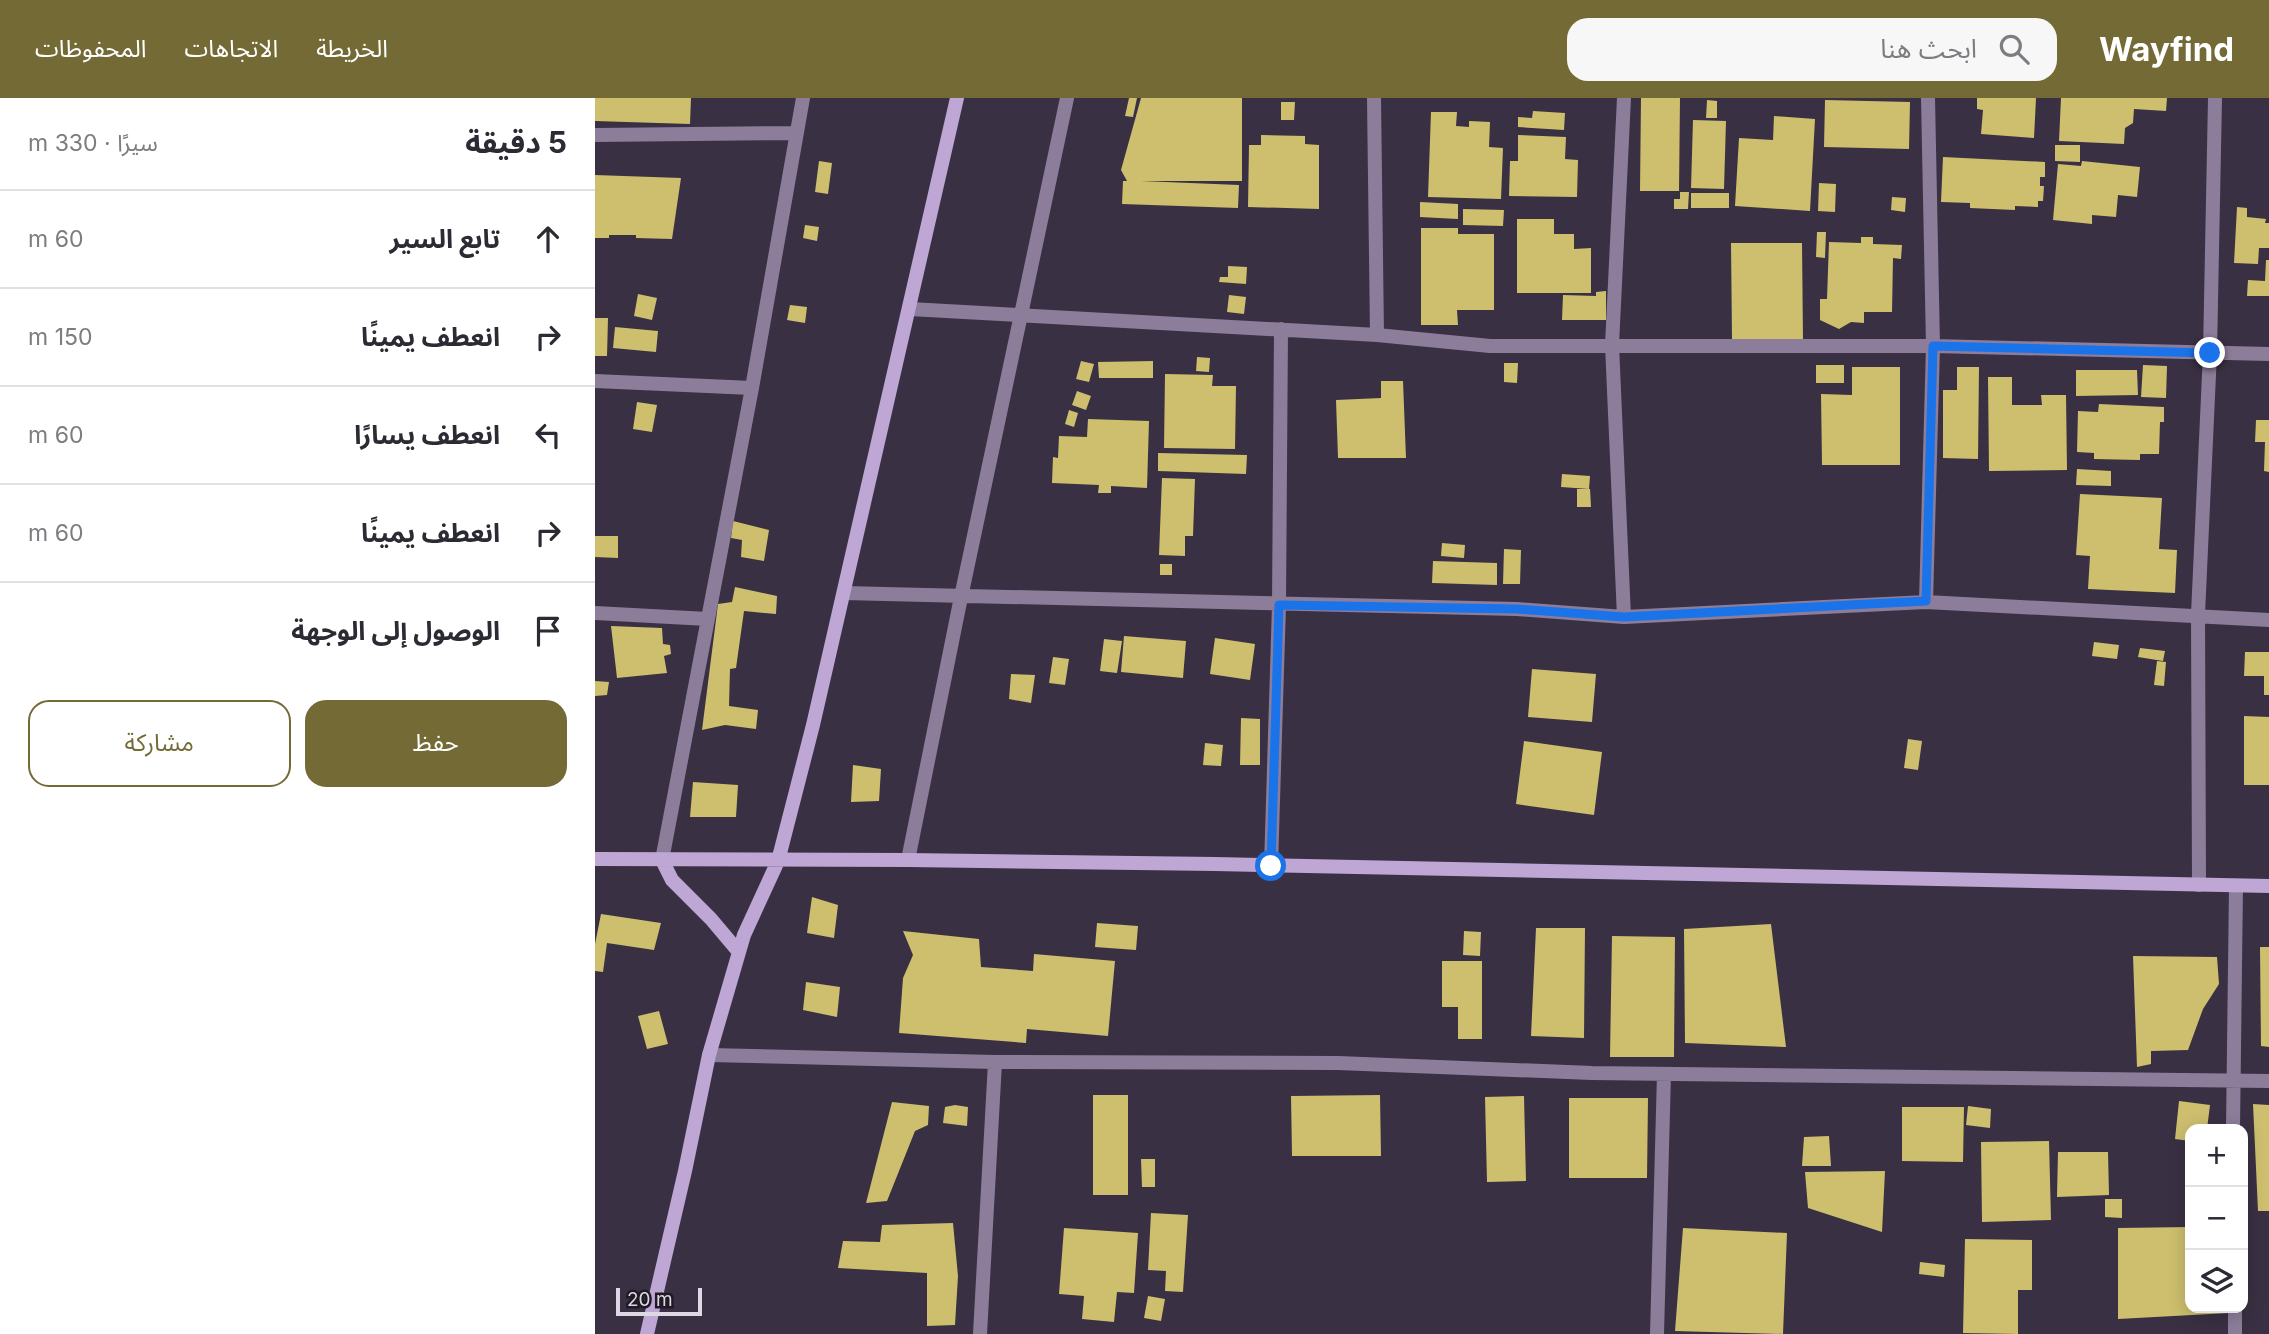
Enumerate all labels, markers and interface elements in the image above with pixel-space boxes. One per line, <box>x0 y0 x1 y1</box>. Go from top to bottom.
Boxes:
search box <box>1567 18 2057 81</box>
text: Wayfind <box>2099 29 2234 69</box>
icon: search <box>1995 30 2033 68</box>
text: ابحث هنا <box>1880 33 1977 64</box>
text: المحفوظات <box>35 34 146 63</box>
text: الاتجاهات <box>184 34 278 63</box>
text: الخريطة <box>316 34 388 63</box>
text: 5 دقيقة <box>465 124 567 160</box>
text: سيرًا · 330 m <box>28 129 158 157</box>
icon: ahead <box>529 220 567 258</box>
text: تابع السير <box>390 223 500 254</box>
text: 60 m <box>28 225 83 253</box>
icon: right <box>529 318 567 356</box>
text: انعطف يمينًا <box>361 321 500 352</box>
text: 150 m <box>28 323 92 351</box>
route end <box>2194 337 2225 368</box>
icon: left <box>529 416 567 454</box>
text: انعطف يسارًا <box>354 419 500 450</box>
text: 60 m <box>28 421 83 449</box>
icon: right <box>529 514 567 552</box>
text: انعطف يمينًا <box>361 517 500 548</box>
text: 60 m <box>28 519 83 547</box>
icon: arrive <box>529 612 567 650</box>
text: الوصول إلى الوجهة <box>291 615 500 646</box>
button: مشاركة <box>28 700 291 787</box>
button: حفظ <box>305 700 567 787</box>
route start <box>1255 850 1286 881</box>
map controls <box>2185 1124 2248 1313</box>
button: + <box>2185 1124 2248 1187</box>
button: − <box>2185 1187 2248 1250</box>
button: layers <box>2185 1250 2248 1313</box>
scale bar <box>616 1285 702 1317</box>
text: 20 m <box>627 1288 673 1311</box>

